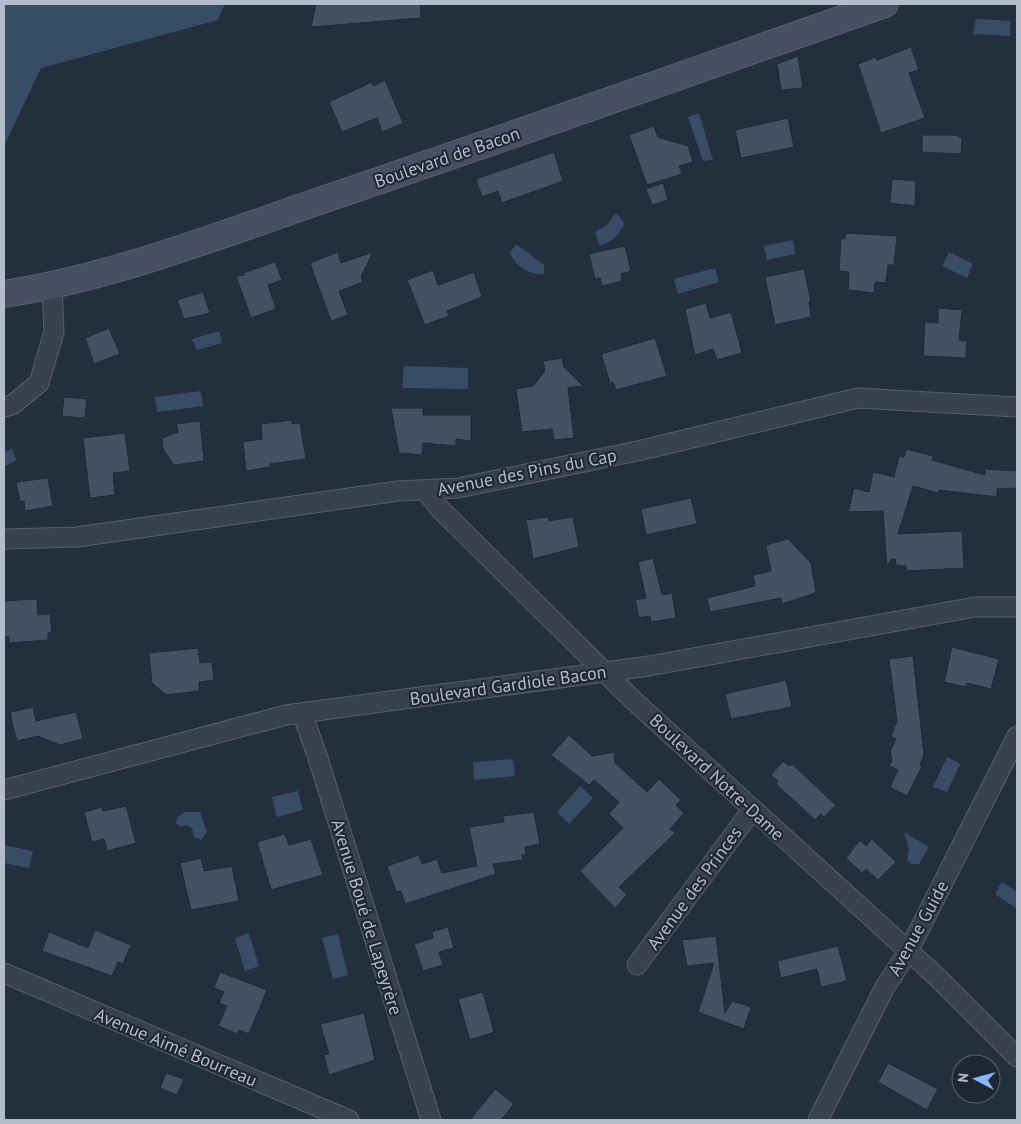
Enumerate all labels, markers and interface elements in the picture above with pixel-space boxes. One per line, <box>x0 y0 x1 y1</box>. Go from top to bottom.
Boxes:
street label: Boulevard de Bacon <box>371 121 523 193</box>
street label: Avenue des Pins du Cap <box>435 443 619 501</box>
street label: Boulevard Gardiole Bacon <box>408 660 608 710</box>
street label: Boulevard Notre-Dame <box>645 709 789 845</box>
street label: Avenue Boué de Lapeyrère <box>326 816 408 1018</box>
street label: Avenue des Princes <box>642 822 746 954</box>
street label: Avenue Guide <box>882 876 954 980</box>
street label: Avenue Aimé Bourreau <box>91 1002 261 1092</box>
north arrow <box>951 1054 1001 1104</box>
text: N <box>954 1072 973 1083</box>

